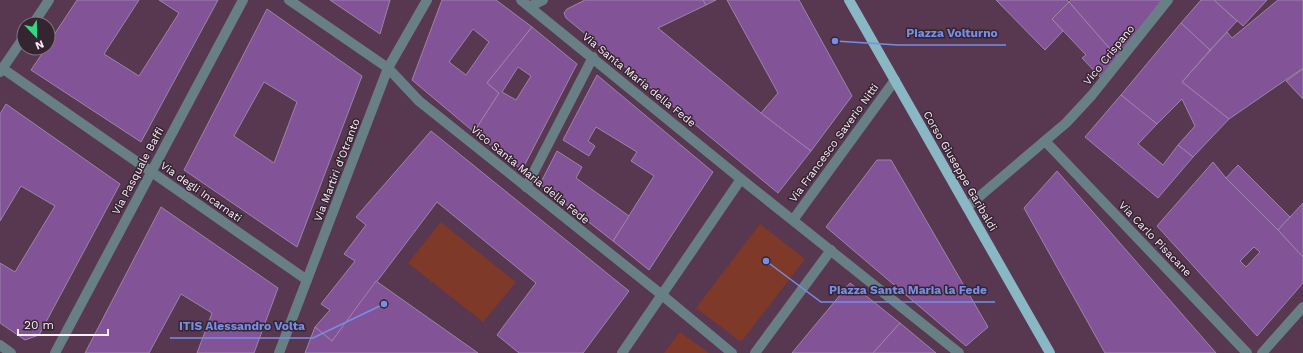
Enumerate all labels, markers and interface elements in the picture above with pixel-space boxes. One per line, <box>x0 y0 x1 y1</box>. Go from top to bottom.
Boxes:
north arrow <box>16 16 56 56</box>
callout: Piazza Volturno <box>898 21 1006 45</box>
street label: Vico Crispano <box>1081 22 1137 88</box>
text: Piazza Volturno <box>906 26 998 40</box>
street label: Via Santa Maria della Fede <box>580 30 698 130</box>
text: N <box>33 37 46 52</box>
street label: Via Francesco Saverio Nitti <box>787 81 881 205</box>
street label: Corso Giuseppe Garibaldi <box>920 109 1000 233</box>
street label: Via Martiri d'Otranto <box>311 117 363 223</box>
street label: Vico Santa Maria della Fede <box>468 123 592 227</box>
street label: Via Pasquale Baffi <box>110 125 166 217</box>
street label: Via degli Incarnati <box>158 159 244 225</box>
street label: Via Carlo Pisacane <box>1116 199 1194 279</box>
callout: Piazza Santa Maria la Fede <box>821 278 995 302</box>
text: Piazza Santa Maria la Fede <box>829 283 987 297</box>
scale bar <box>18 311 108 337</box>
callout: ITIS Alessandro Volta <box>170 314 313 338</box>
text: 20 m <box>24 318 54 332</box>
text: ITIS Alessandro Volta <box>179 319 305 333</box>

